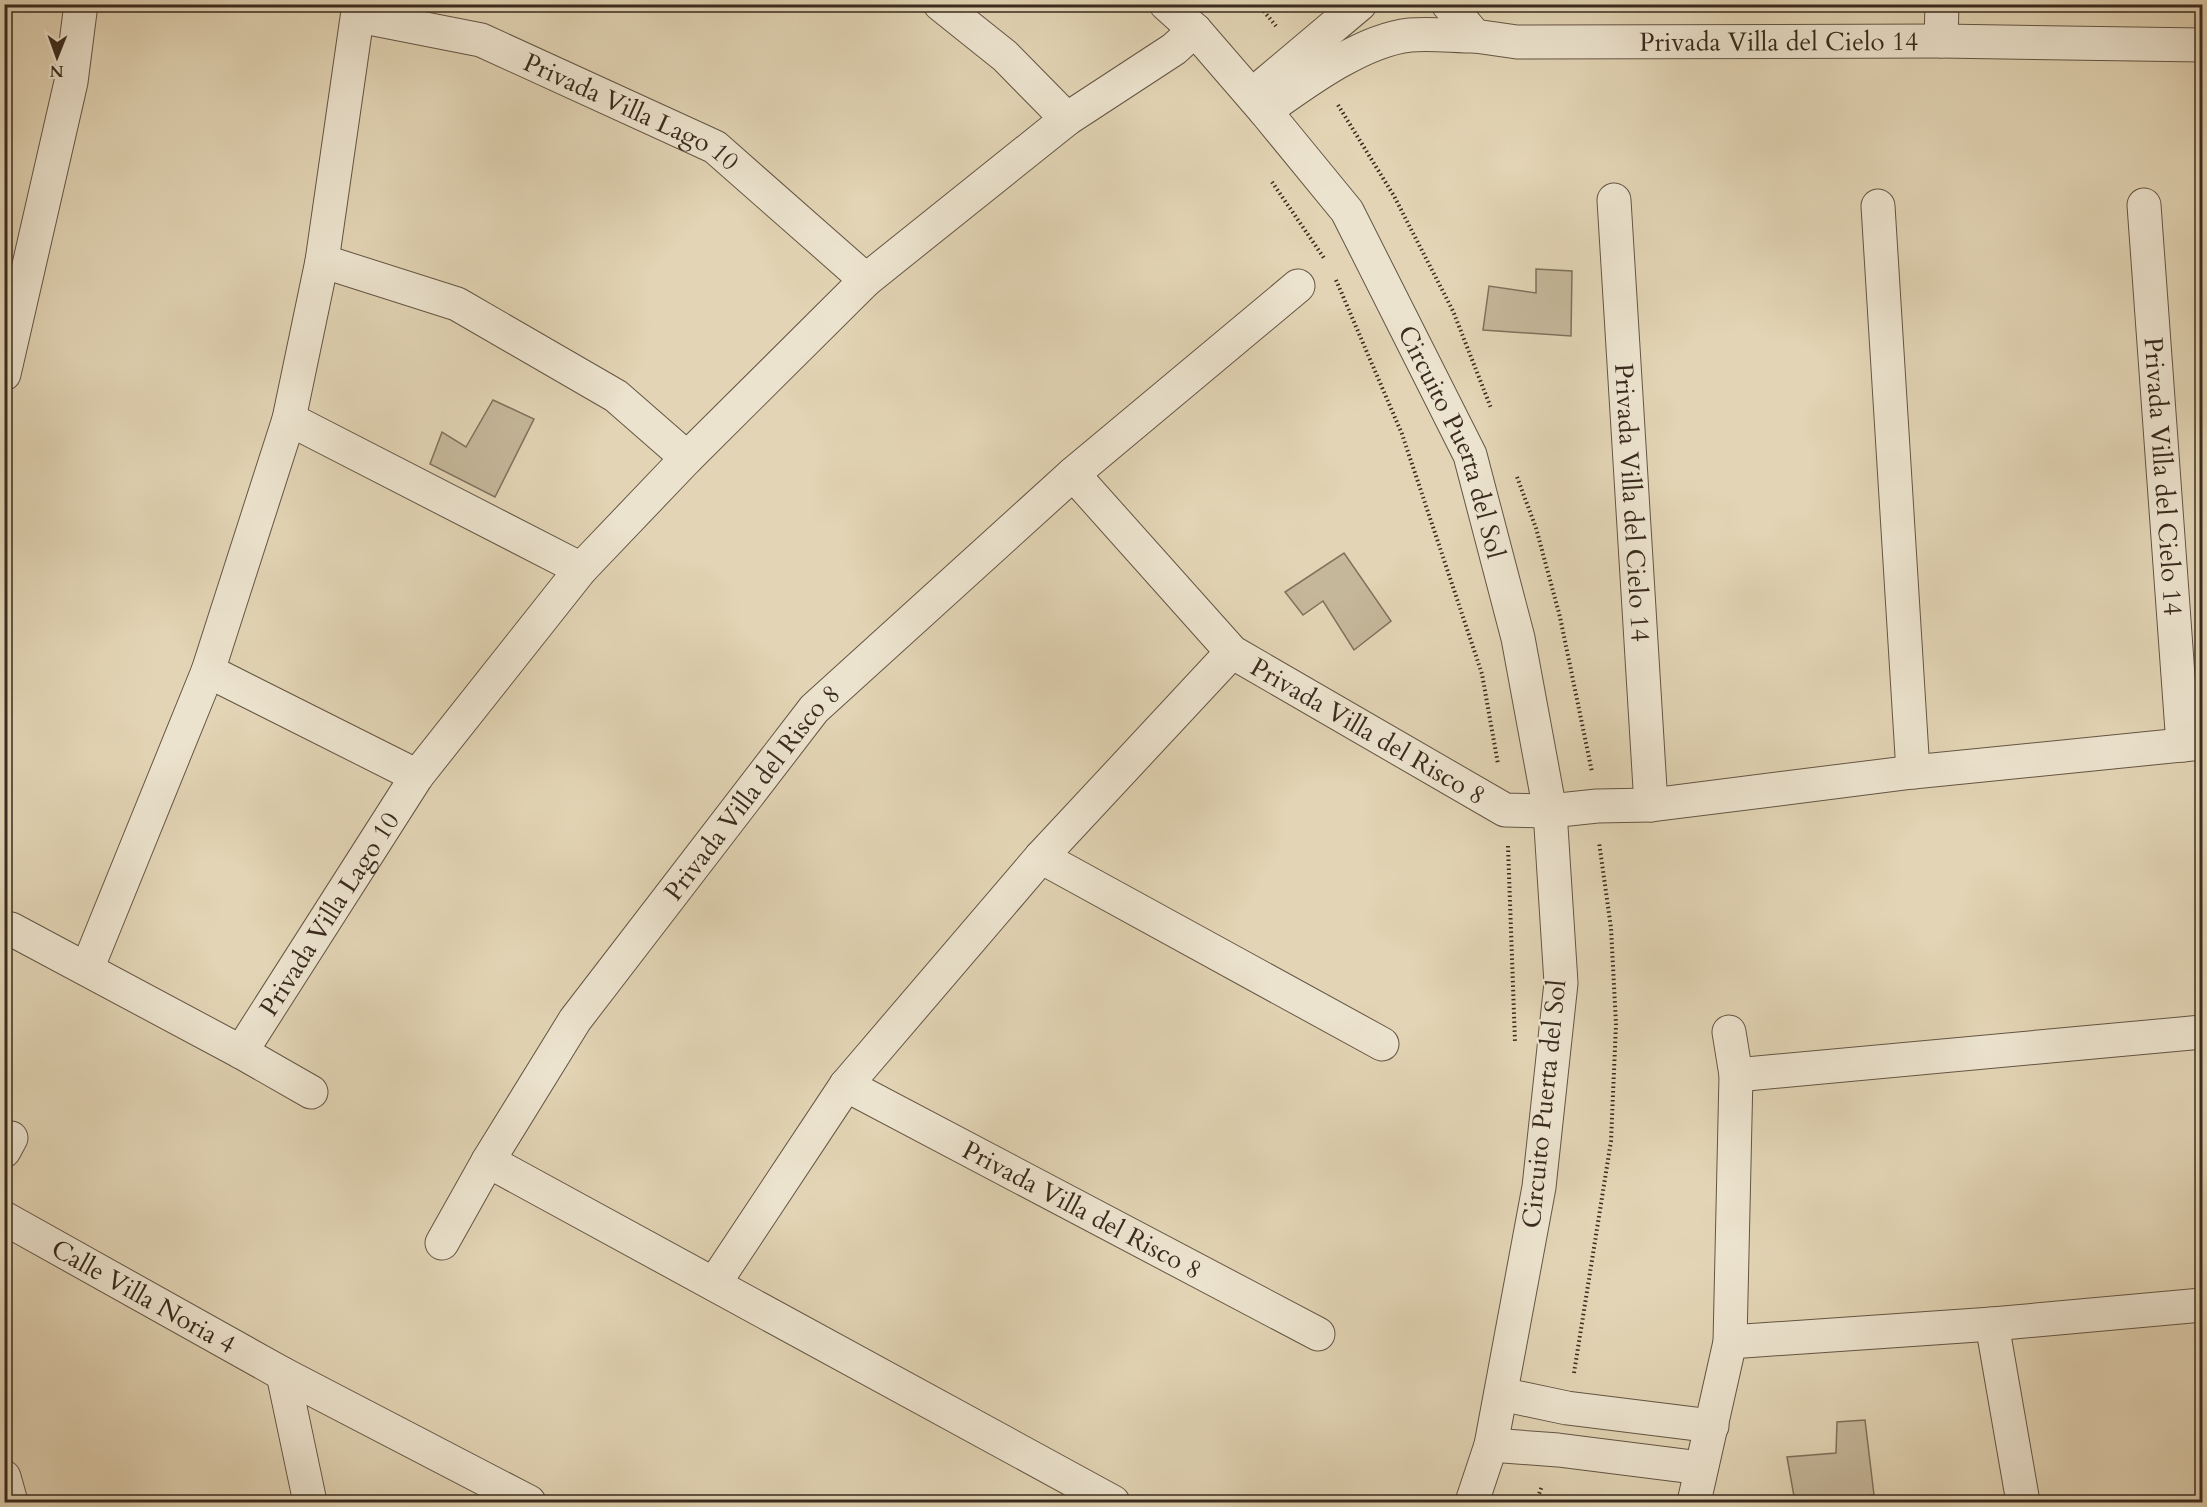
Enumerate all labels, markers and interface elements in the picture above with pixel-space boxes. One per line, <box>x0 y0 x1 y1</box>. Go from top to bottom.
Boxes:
street label: Privada Villa del Cielo 14 <box>1639 24 1918 59</box>
north arrow <box>27 27 87 87</box>
street label: Privada Villa Lago 10 <box>518 44 747 178</box>
text: N <box>50 60 64 82</box>
street label: Circuito Puerta del Sol <box>1390 319 1514 563</box>
street label: Privada Villa del Cielo 14 <box>2136 336 2191 617</box>
street label: Privada Villa del Cielo 14 <box>1607 362 1658 643</box>
street label: Privada Villa del Risco 8 <box>1244 649 1492 813</box>
street label: Privada Villa del Risco 8 <box>656 676 847 908</box>
street label: Privada Villa Lago 10 <box>251 805 407 1023</box>
street label: Circuito Puerta del Sol <box>1514 978 1574 1230</box>
street label: Privada Villa del Risco 8 <box>956 1132 1208 1287</box>
street label: Calle Villa Noria 4 <box>45 1231 242 1362</box>

